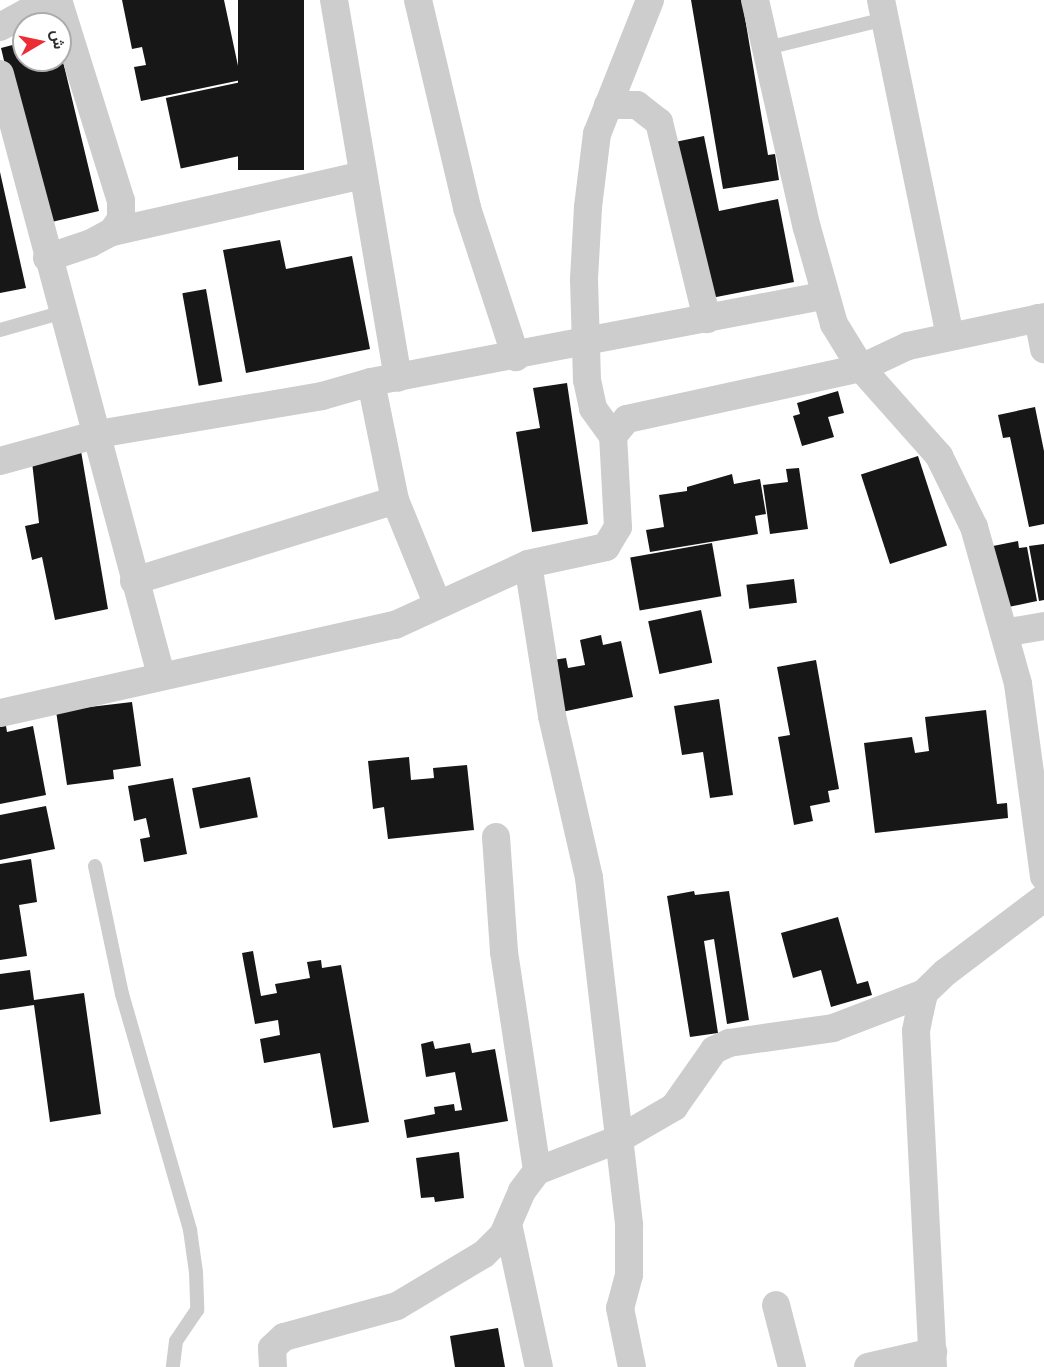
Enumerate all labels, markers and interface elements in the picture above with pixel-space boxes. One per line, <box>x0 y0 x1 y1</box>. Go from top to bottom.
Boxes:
north arrow <box>12 12 72 72</box>
text: ش <box>47 28 69 50</box>

